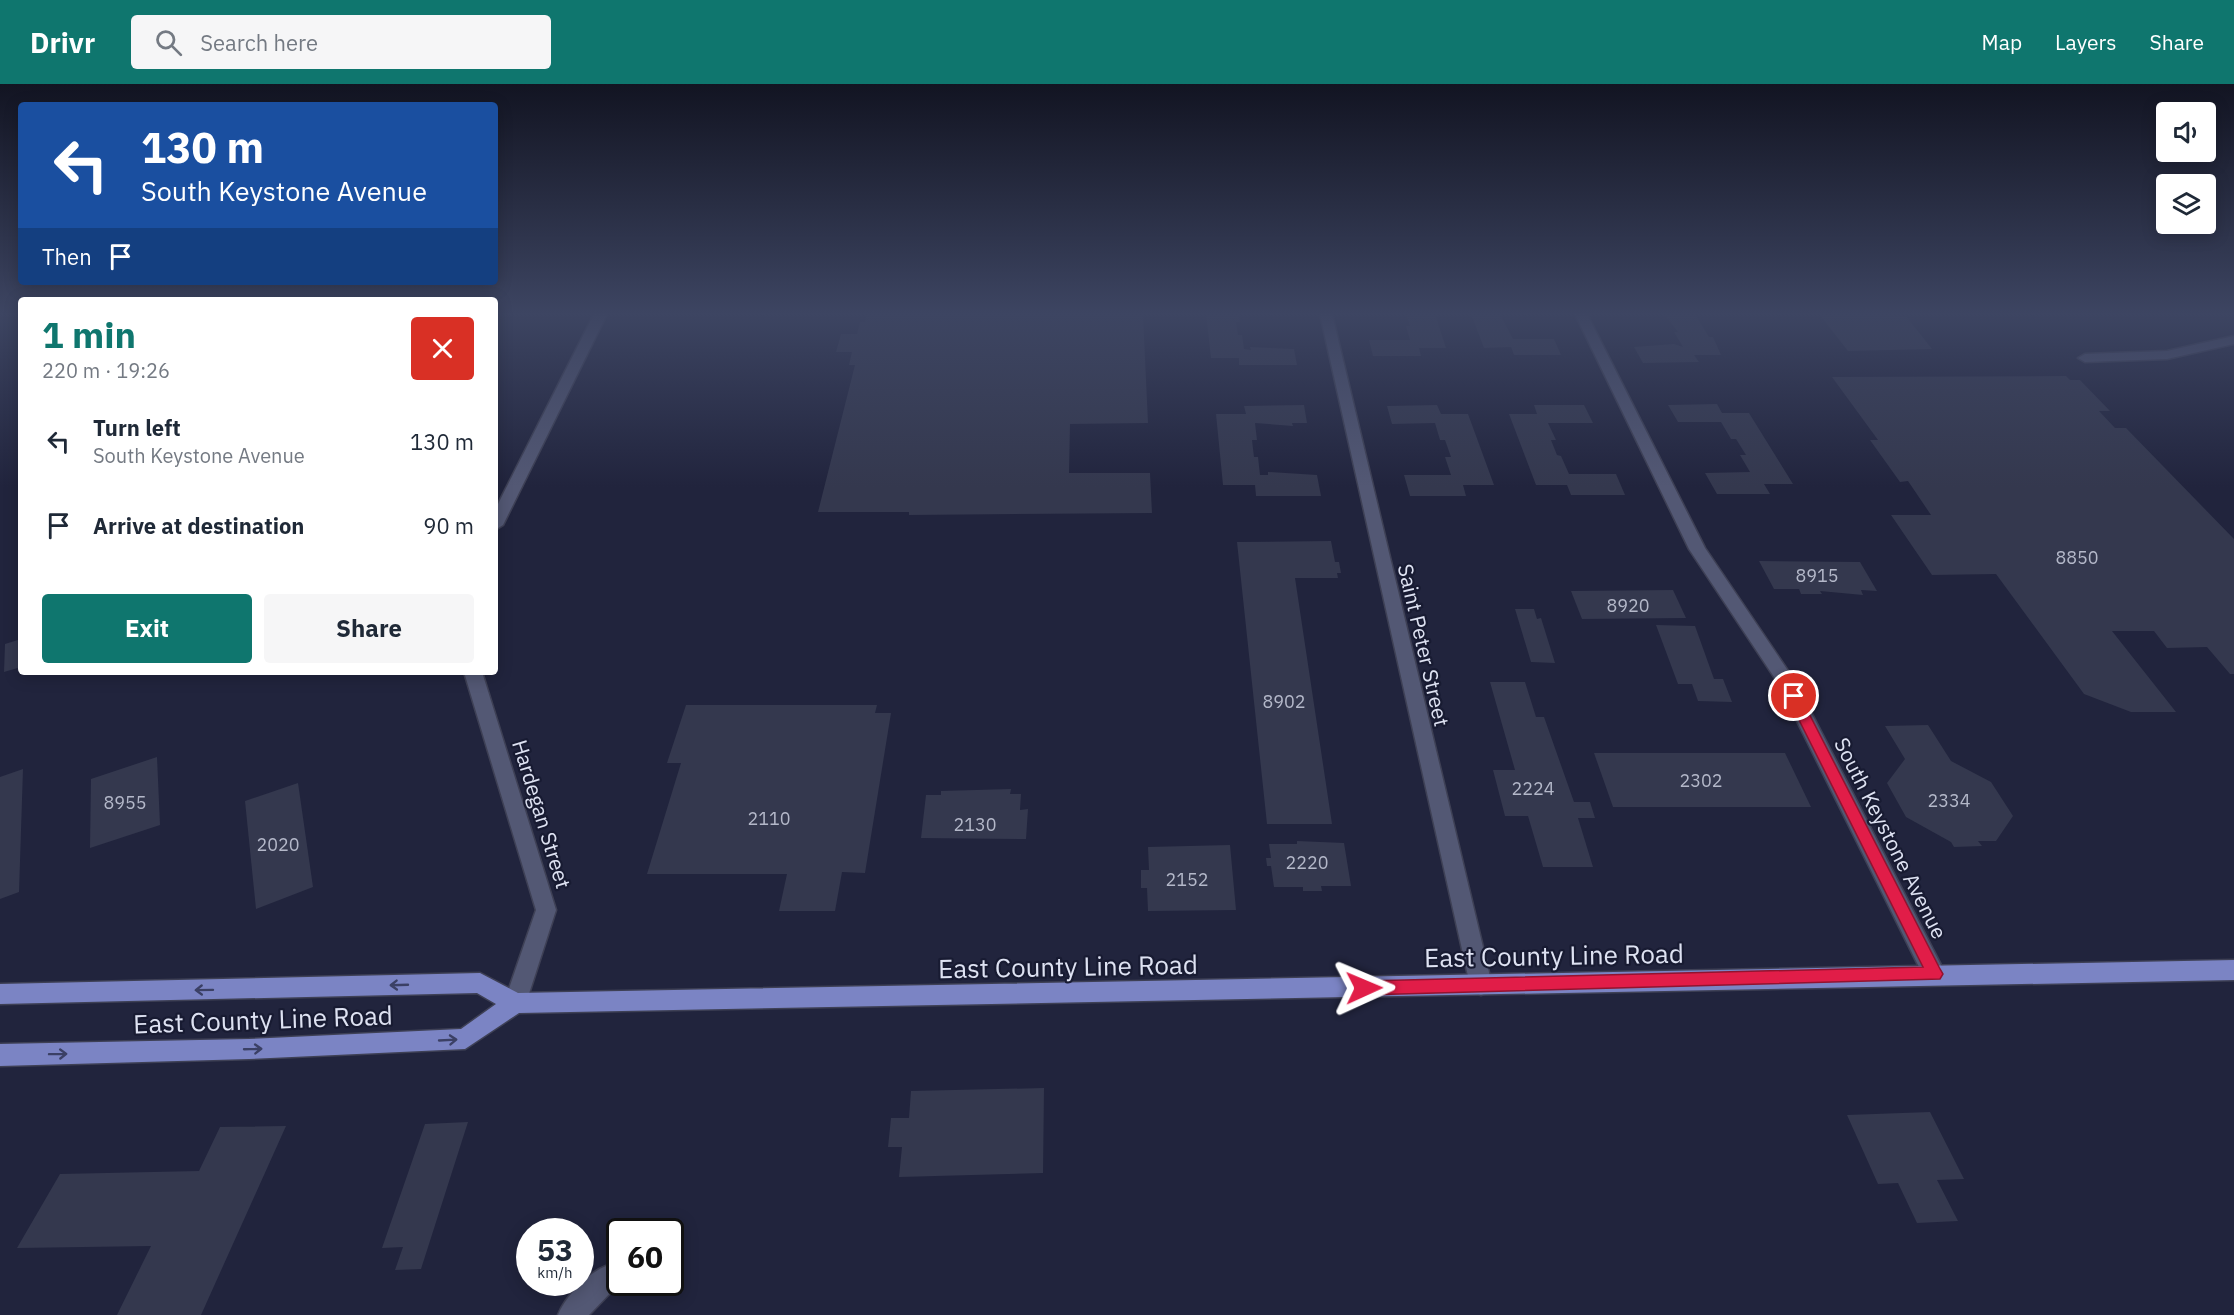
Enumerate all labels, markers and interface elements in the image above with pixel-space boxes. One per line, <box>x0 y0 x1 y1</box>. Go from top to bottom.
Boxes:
search box <box>131 15 551 69</box>
text: Drivr <box>30 24 95 61</box>
icon: search <box>152 26 185 59</box>
text: Search here <box>200 28 318 57</box>
text: Map <box>1982 28 2022 56</box>
text: Layers <box>2055 28 2117 56</box>
text: Share <box>2150 28 2204 56</box>
map controls <box>2156 102 2216 234</box>
button: sound <box>2156 102 2216 162</box>
text: 130 m <box>141 120 264 175</box>
icon: left <box>42 126 120 204</box>
text: South Keystone Avenue <box>141 173 427 208</box>
button: layers <box>2156 174 2216 234</box>
icon: arrive <box>104 240 137 273</box>
text: Then <box>42 242 92 271</box>
text: 1 min <box>42 311 136 358</box>
button: close <box>411 317 474 380</box>
text: 220 m · 19:26 <box>42 357 170 384</box>
text: Turn left <box>93 413 181 442</box>
icon: left <box>42 425 75 458</box>
text: 130 m <box>410 427 474 456</box>
text: South Keystone Avenue <box>93 442 305 469</box>
icon: arrive <box>42 509 75 542</box>
text: Arrive at destination <box>93 511 304 540</box>
text: 90 m <box>423 511 474 540</box>
house number: 8850 <box>2055 546 2099 569</box>
street label: Saint Peter Street <box>1392 561 1456 729</box>
house number: 8915 <box>1795 564 1839 587</box>
button: Exit <box>42 594 252 663</box>
button: Share <box>264 594 474 663</box>
house number: 8920 <box>1606 594 1650 617</box>
pin <box>1768 670 1819 721</box>
icon: arrive <box>1777 679 1810 712</box>
house number: 8902 <box>1262 690 1306 713</box>
street label: South Keystone Avenue <box>1828 733 1954 943</box>
street label: Hardegan Street <box>506 736 578 892</box>
house number: 2302 <box>1679 769 1723 792</box>
house number: 2224 <box>1511 777 1555 800</box>
house number: 2334 <box>1927 789 1971 812</box>
house number: 8955 <box>103 791 147 814</box>
house number: 2110 <box>747 807 791 830</box>
house number: 2130 <box>953 813 997 836</box>
house number: 2020 <box>256 833 300 856</box>
house number: 2220 <box>1285 851 1329 874</box>
house number: 2152 <box>1165 868 1209 891</box>
street label: East County Line Road <box>1424 936 1684 974</box>
street label: East County Line Road <box>938 947 1198 985</box>
position arrow <box>1332 956 1396 1020</box>
one-way arrow <box>390 980 410 991</box>
one-way arrow <box>195 985 215 996</box>
street label: East County Line Road <box>133 997 393 1041</box>
one-way arrow <box>438 1035 458 1046</box>
one-way arrow <box>243 1043 263 1055</box>
one-way arrow <box>48 1048 68 1059</box>
speed limit sign: 60 <box>606 1218 684 1296</box>
text: 53 <box>537 1230 573 1269</box>
text: km/h <box>537 1263 573 1282</box>

